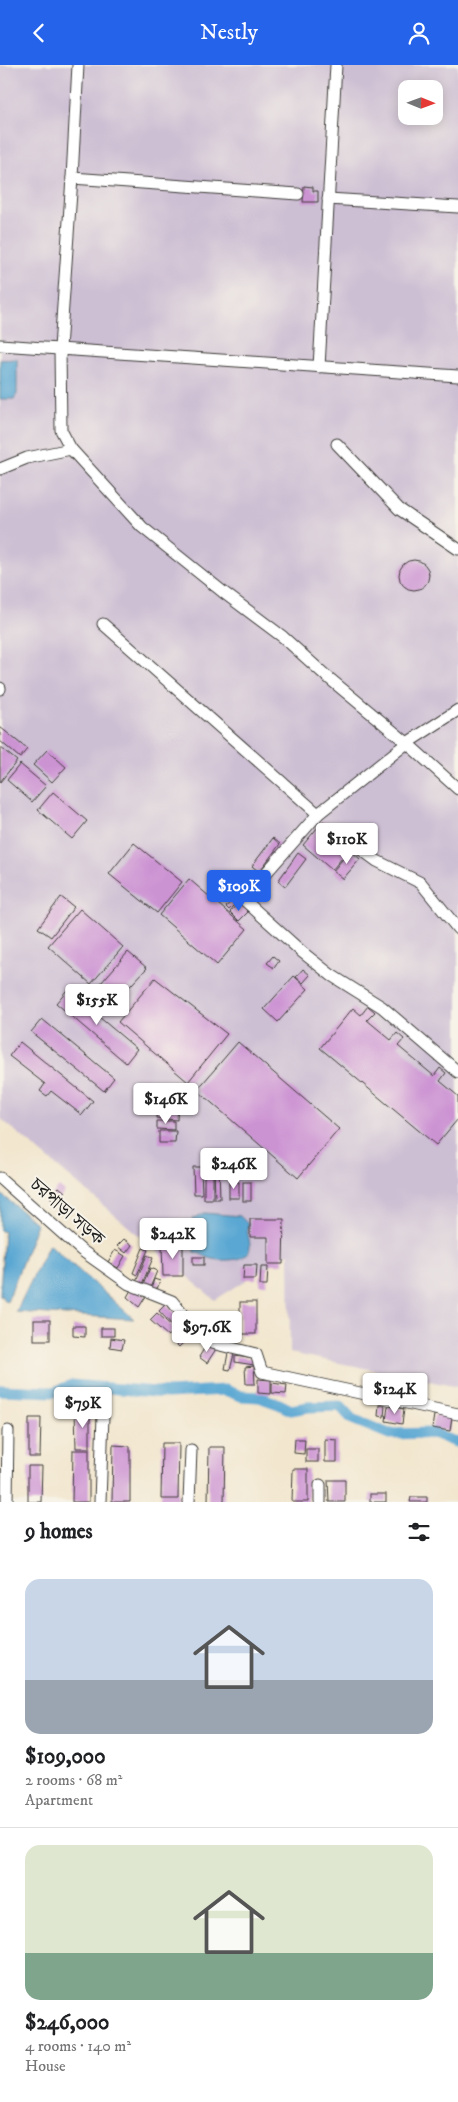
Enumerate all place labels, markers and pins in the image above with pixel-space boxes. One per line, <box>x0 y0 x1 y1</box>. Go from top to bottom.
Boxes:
pin: $110K <box>312 823 382 865</box>
pin: $109K <box>204 869 274 912</box>
pin: $155K <box>62 983 132 1026</box>
pin: $146K <box>131 1083 201 1125</box>
pin: $246K <box>199 1147 269 1190</box>
pin: $242K <box>138 1217 208 1260</box>
pin: $97.6K <box>166 1311 248 1353</box>
pin: $124K <box>360 1373 430 1415</box>
pin: $79K <box>53 1387 113 1429</box>

